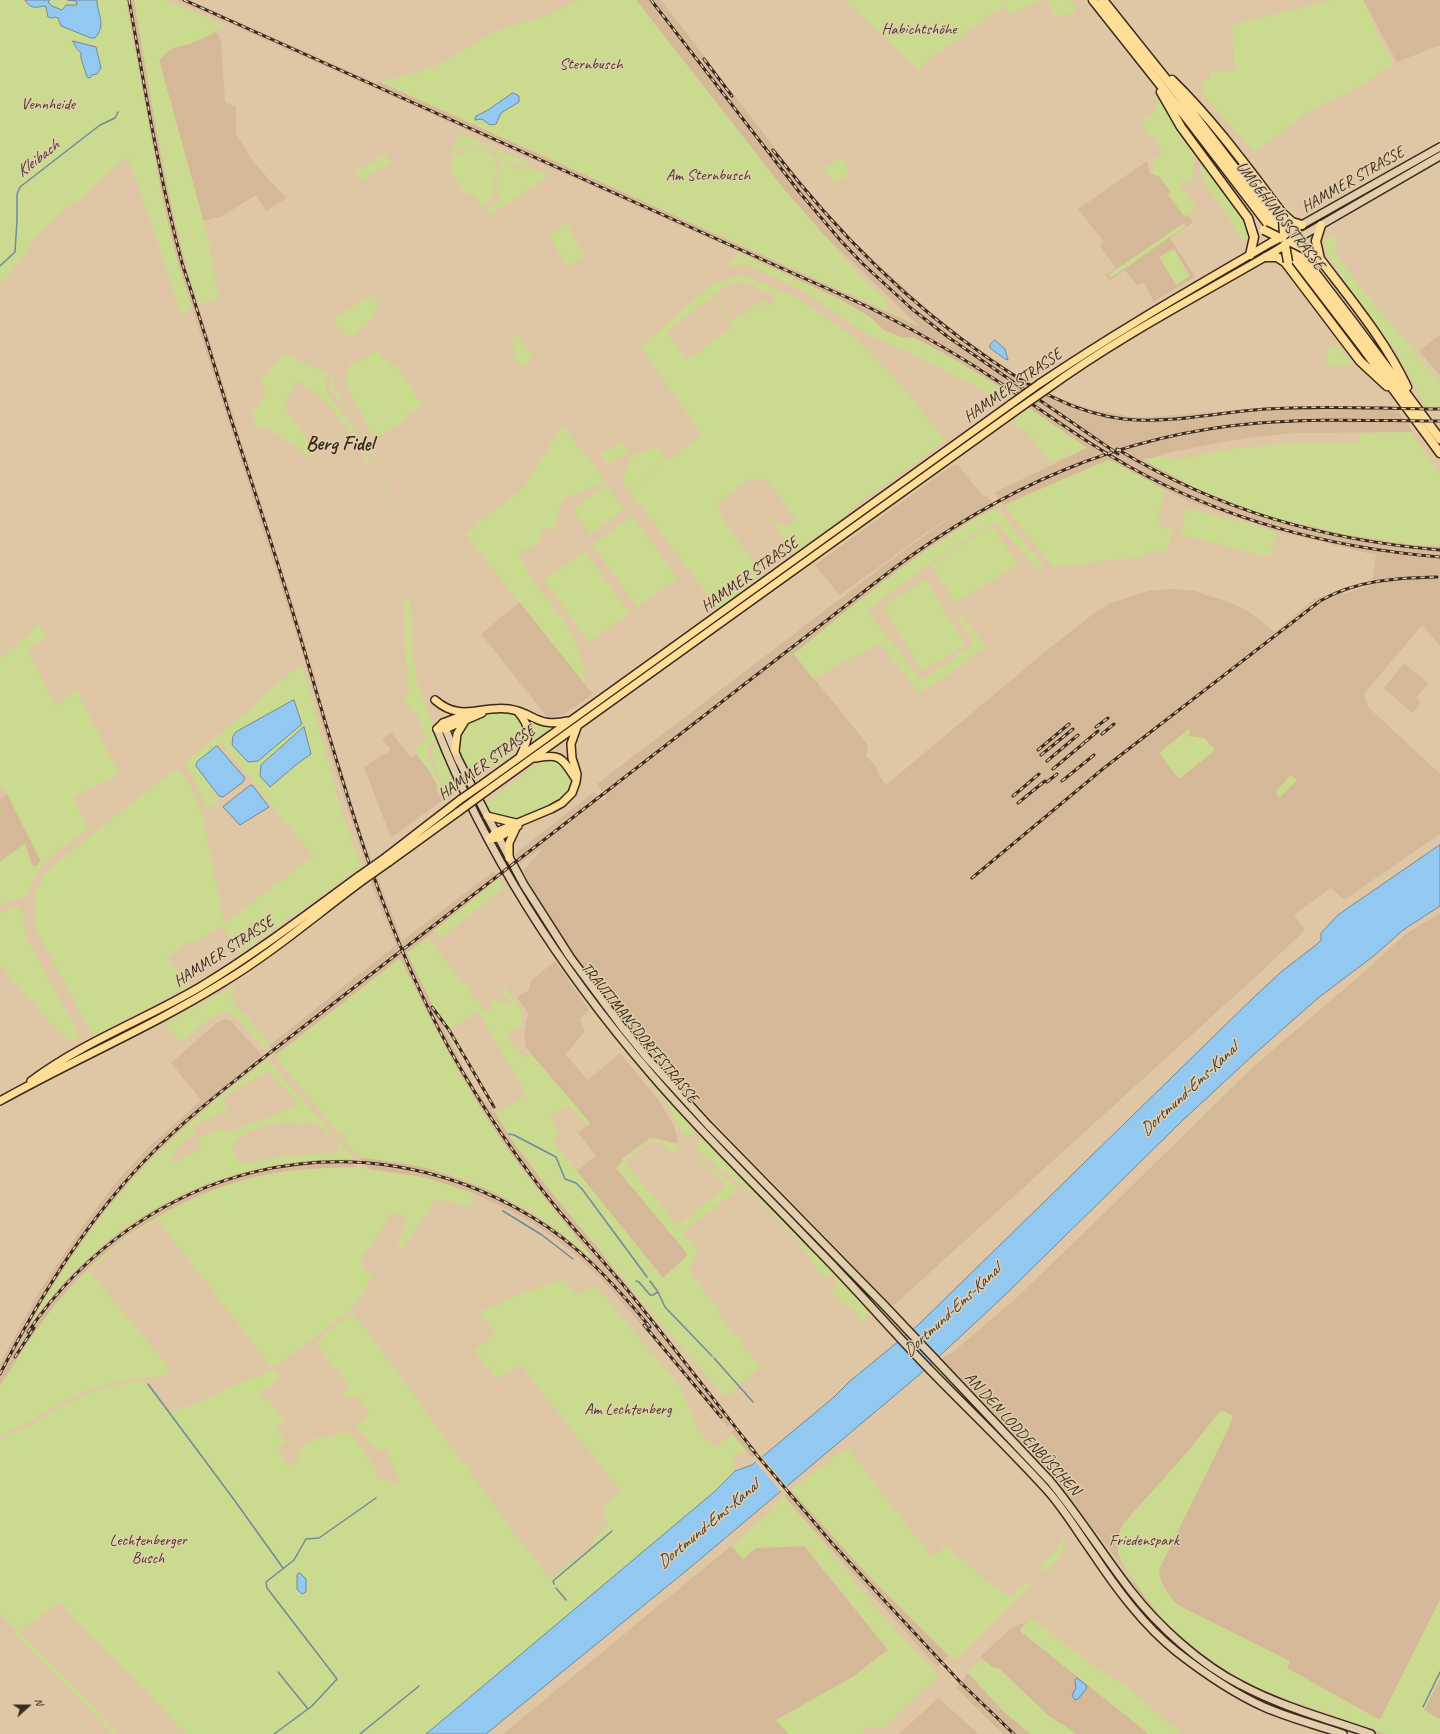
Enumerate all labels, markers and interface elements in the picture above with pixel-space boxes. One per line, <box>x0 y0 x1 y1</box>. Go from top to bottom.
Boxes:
park label: Habichtshöhe <box>881 20 957 40</box>
park label: Sternbusch <box>559 55 623 75</box>
park label: Vennheide <box>21 95 75 115</box>
water label: Kleibach <box>12 136 64 182</box>
street label: HAMMER STRASSE <box>1298 143 1408 217</box>
street label: UMGEHUNGSSTRASSE <box>1232 158 1328 274</box>
park label: Am Sternbusch <box>666 166 750 186</box>
street label: HAMMER STRASSE <box>960 345 1066 427</box>
district label: Berg Fidel <box>306 433 374 457</box>
street label: HAMMER STRASSE <box>698 533 802 617</box>
street label: HAMMER STRASSE <box>435 721 539 805</box>
street label: HAMMER STRASSE <box>170 913 278 991</box>
street label: TRAUTTMANSDORFFSTRASSE <box>576 959 702 1107</box>
water label: Dortmund-Ems-Kanal <box>1136 1040 1242 1140</box>
water label: Dortmund-Ems-Kanal <box>899 1261 1005 1361</box>
street label: AN DEN LODDENBÜSCHEN <box>960 1368 1084 1500</box>
park label: Am Lechtenberg <box>584 1400 672 1420</box>
water label: Dortmund-Ems-Kanal <box>653 1477 763 1573</box>
park label: Lechtenberger Busch <box>109 1531 187 1569</box>
park label: Friedenspark <box>1109 1531 1179 1551</box>
north arrow <box>8 1686 48 1726</box>
text: N <box>31 1696 47 1707</box>

